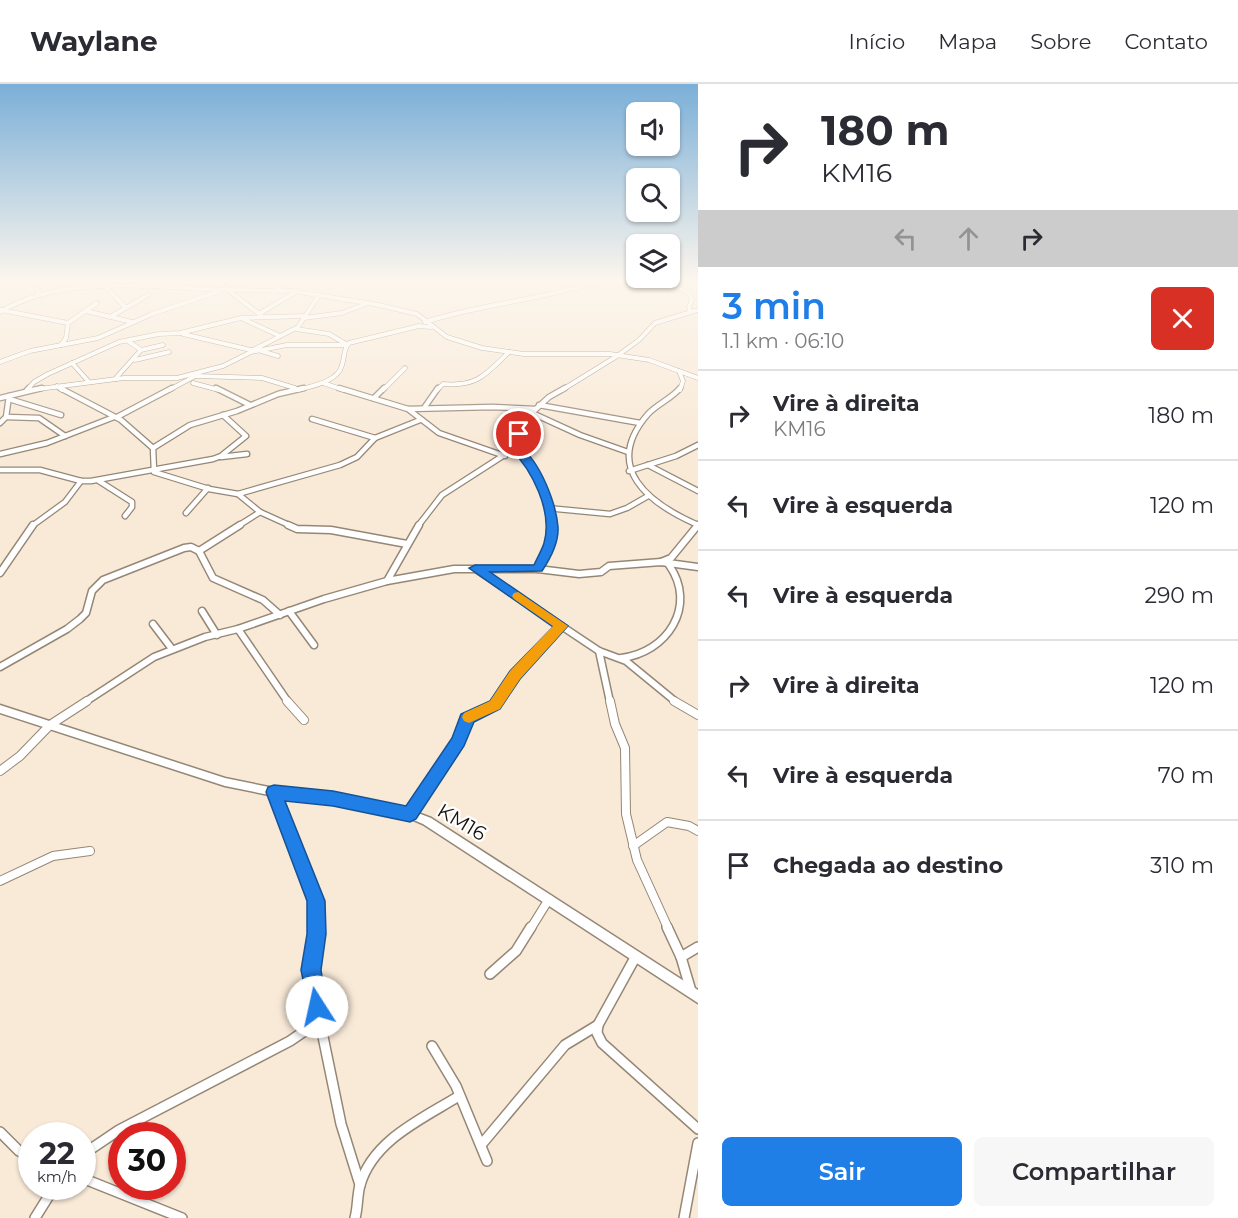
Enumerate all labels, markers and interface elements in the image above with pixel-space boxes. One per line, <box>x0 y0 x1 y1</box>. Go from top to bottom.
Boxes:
text: Waylane <box>30 24 158 58</box>
text: Início <box>849 29 905 54</box>
text: Mapa <box>938 29 997 54</box>
text: Sobre <box>1030 29 1091 54</box>
text: Contato <box>1124 29 1208 54</box>
map controls <box>626 102 680 288</box>
button: sound <box>626 102 680 156</box>
text: 180 m <box>821 104 950 156</box>
icon: right <box>722 108 800 186</box>
text: KM16 <box>821 156 892 189</box>
button: search <box>626 168 680 222</box>
icon: left <box>889 222 922 255</box>
icon: ahead <box>952 222 985 255</box>
icon: right <box>1015 222 1048 255</box>
button: layers <box>626 234 680 288</box>
text: 3 min <box>722 284 826 328</box>
button: close <box>1151 287 1214 350</box>
text: 1.1 km · 06:10 <box>722 329 844 353</box>
text: Vire à direita <box>773 390 920 417</box>
icon: right <box>722 399 755 432</box>
text: 180 m <box>1148 402 1214 429</box>
pin <box>493 408 544 459</box>
icon: arrive <box>502 417 535 450</box>
text: KM16 <box>773 417 826 441</box>
icon: left <box>722 489 755 522</box>
text: Vire à esquerda <box>773 492 953 519</box>
text: 120 m <box>1150 492 1214 519</box>
icon: left <box>722 579 755 612</box>
text: Vire à esquerda <box>773 582 953 609</box>
text: 290 m <box>1144 582 1214 609</box>
icon: right <box>722 669 755 702</box>
text: Vire à direita <box>773 672 920 699</box>
text: 120 m <box>1150 672 1214 699</box>
icon: left <box>722 759 755 792</box>
text: Vire à esquerda <box>773 762 953 789</box>
text: 70 m <box>1158 762 1214 789</box>
street label: KM16 <box>433 798 491 846</box>
icon: arrive <box>722 849 755 882</box>
text: Chegada ao destino <box>773 852 1003 879</box>
text: 310 m <box>1150 852 1214 879</box>
position arrow <box>285 975 349 1039</box>
speed limit sign: 30 <box>108 1122 186 1200</box>
text: 22 <box>39 1135 75 1172</box>
button: Sair <box>722 1137 962 1206</box>
button: Compartilhar <box>974 1137 1214 1206</box>
text: km/h <box>37 1167 77 1186</box>

